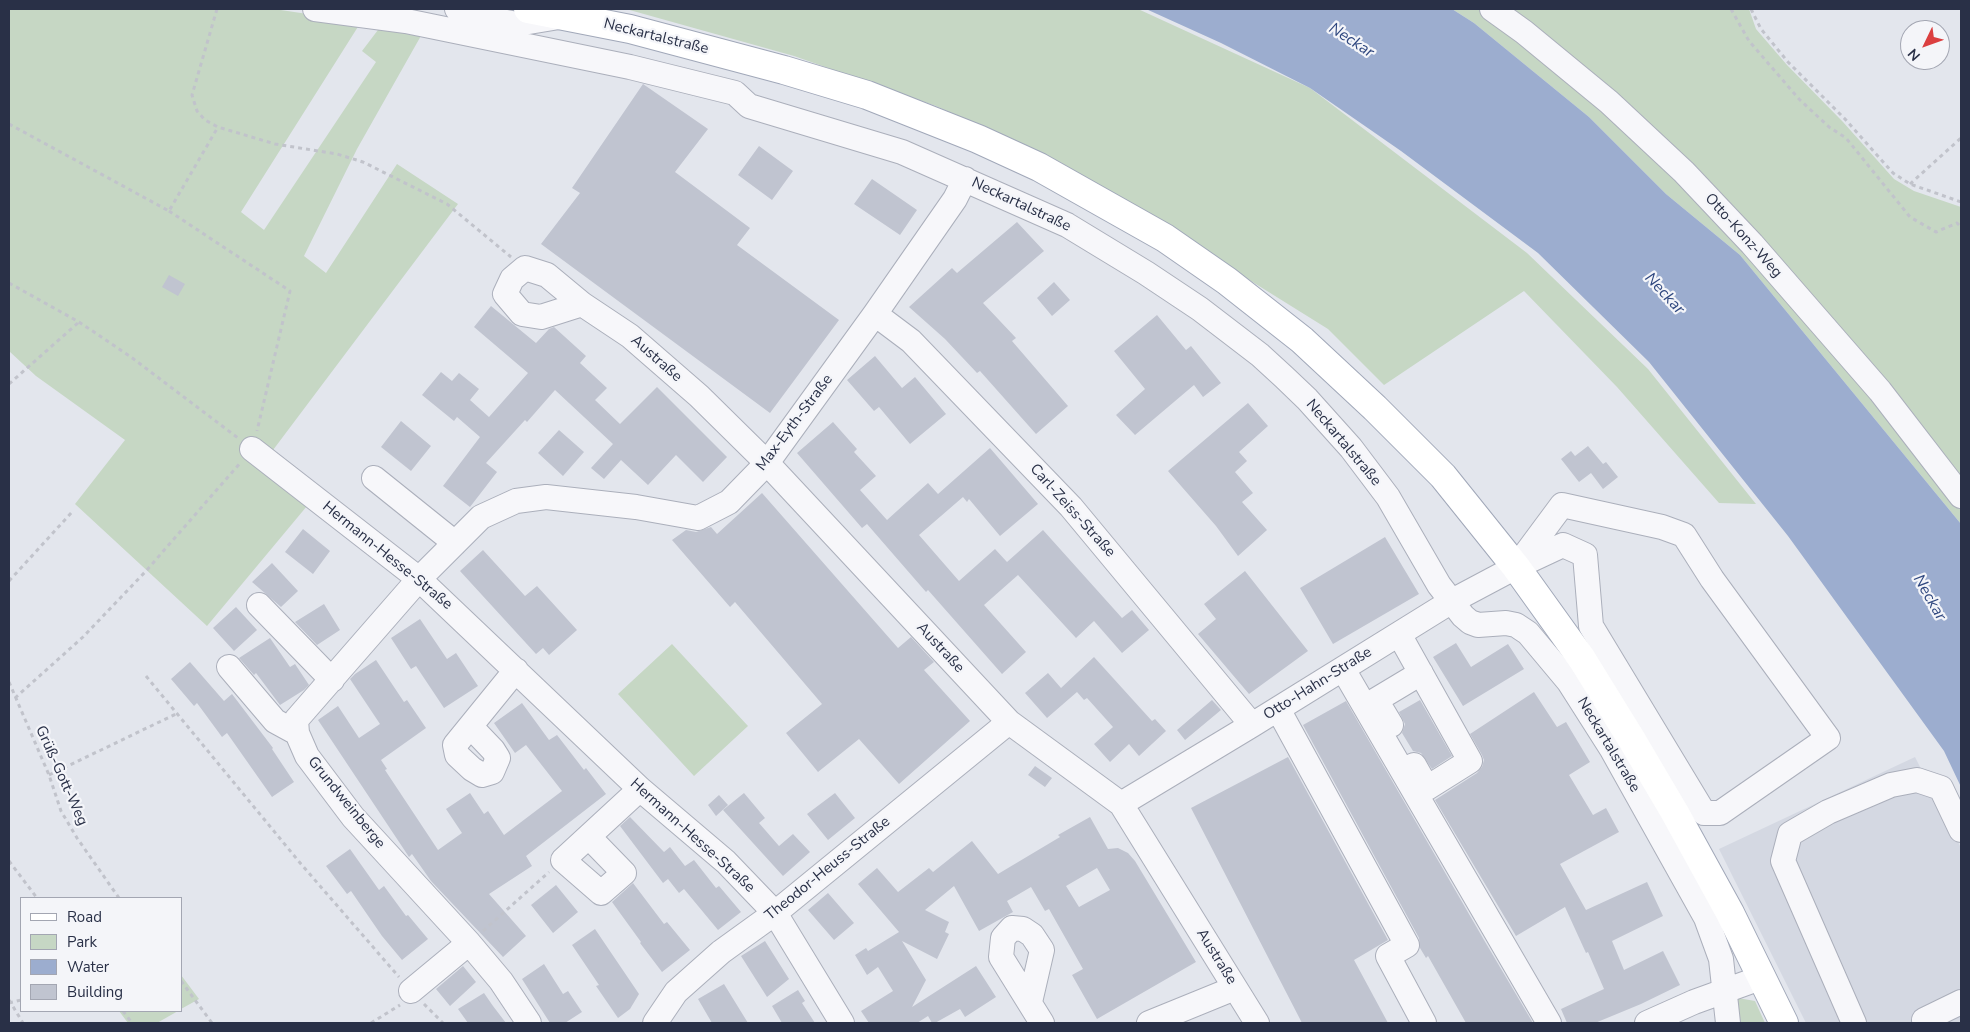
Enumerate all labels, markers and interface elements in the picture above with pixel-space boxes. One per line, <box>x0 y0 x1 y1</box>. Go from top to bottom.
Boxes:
street label: Neckartalstraße <box>602 15 710 59</box>
water label: Neckar <box>1325 19 1377 63</box>
north arrow <box>1900 20 1950 70</box>
text: N <box>1904 44 1925 65</box>
street label: Neckartalstraße <box>968 174 1074 236</box>
street label: Otto-Konz-Weg <box>1700 190 1786 282</box>
water label: Neckar <box>1640 269 1688 319</box>
street label: Austraße <box>627 332 685 386</box>
street label: Max-Eyth-Straße <box>753 371 837 475</box>
street label: Neckartalstraße <box>1302 396 1384 490</box>
street label: Carl-Zeiss-Straße <box>1025 461 1119 561</box>
street label: Hermann-Hesse-Straße <box>318 498 456 614</box>
water label: Neckar <box>1908 572 1950 624</box>
street label: Austraße <box>912 619 968 677</box>
street label: Otto-Hahn-Straße <box>1261 644 1375 724</box>
street label: Neckartalstraße <box>1573 694 1643 796</box>
street label: Grüß-Gott-Weg <box>31 723 91 829</box>
street label: Grundweinberge <box>303 753 389 853</box>
street label: Hermann-Hesse-Straße <box>626 775 758 897</box>
street label: Theodor-Heuss-Straße <box>762 813 894 925</box>
legend <box>20 897 182 1012</box>
text: Road <box>67 907 102 927</box>
street label: Austraße <box>1192 926 1240 988</box>
text: Park <box>67 932 97 952</box>
text: Water <box>67 957 109 977</box>
text: Building <box>67 982 123 1002</box>

